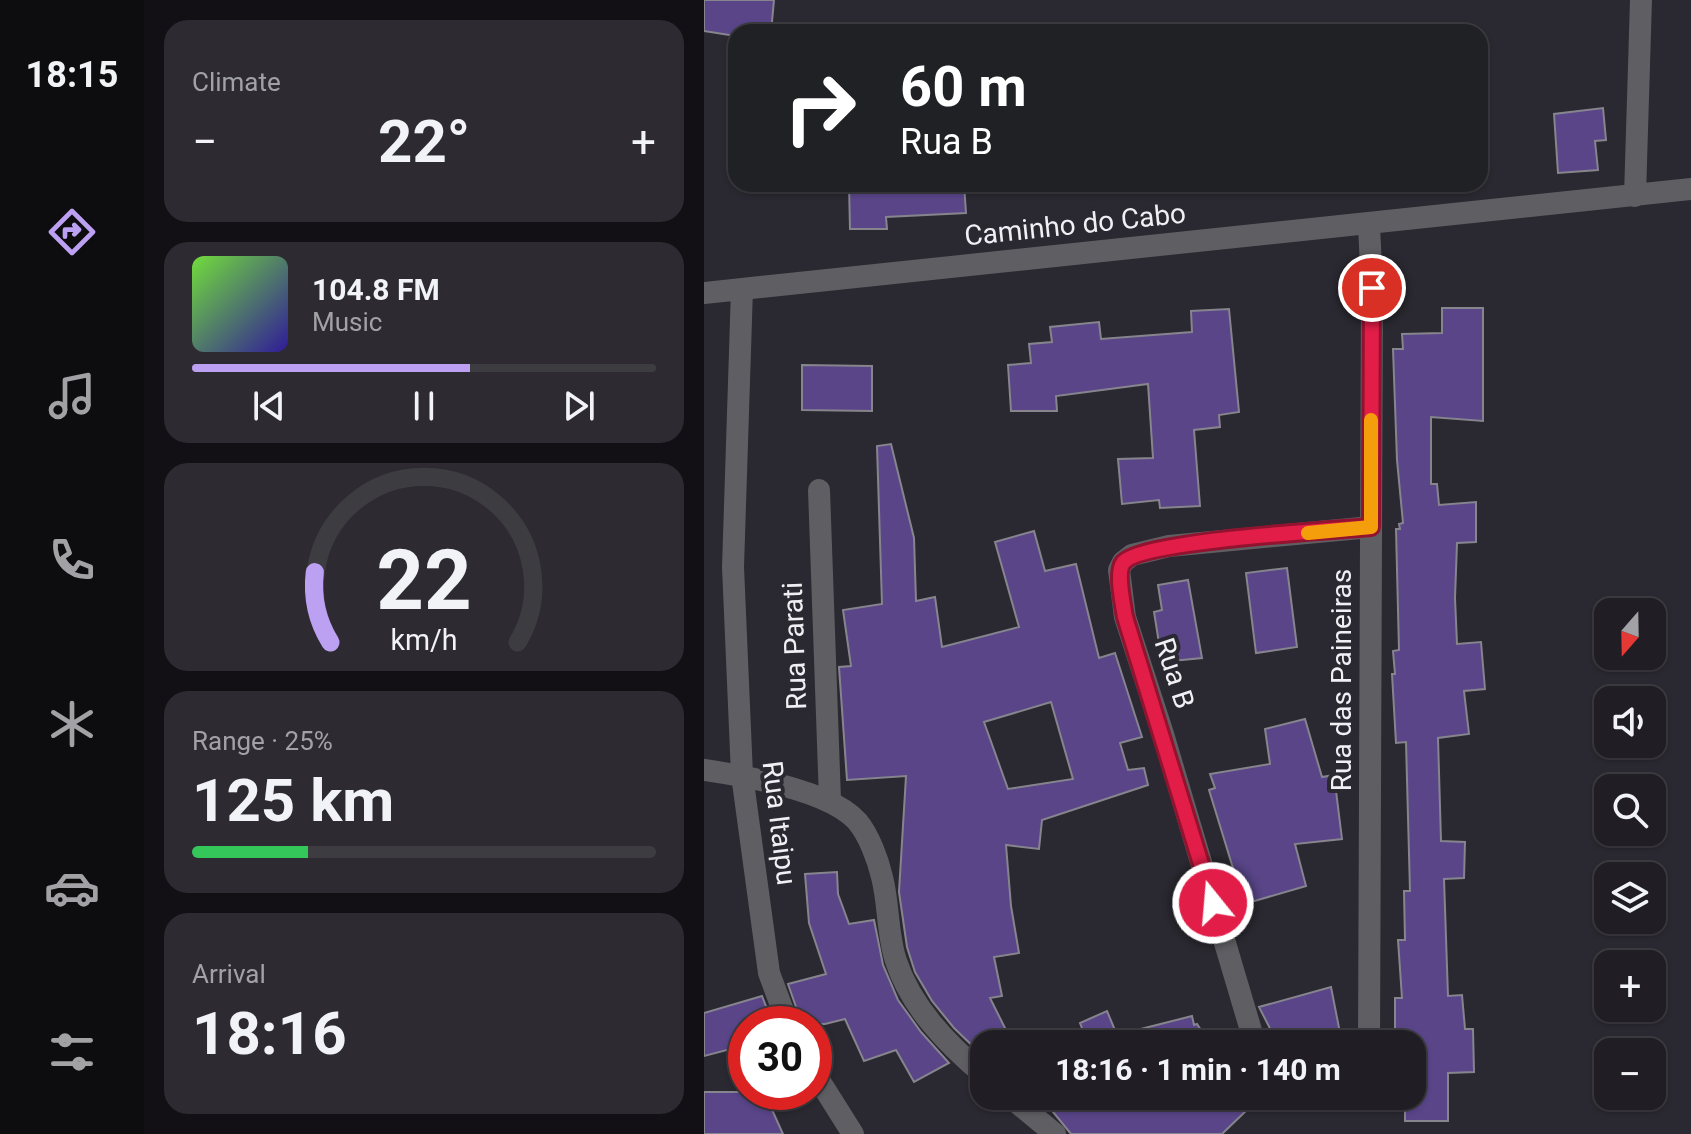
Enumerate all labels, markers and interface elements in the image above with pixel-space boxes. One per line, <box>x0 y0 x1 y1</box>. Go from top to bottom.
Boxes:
text: 18:15 <box>26 54 118 96</box>
text: 60 m <box>900 54 1027 120</box>
icon: right <box>768 56 872 160</box>
text: Climate <box>192 67 281 97</box>
text: 22° <box>378 106 470 177</box>
text: − <box>192 116 217 168</box>
text: + <box>631 116 656 168</box>
text: Rua B <box>900 121 993 163</box>
street label: Caminho do Cabo <box>963 196 1187 253</box>
icon: directions <box>44 204 100 260</box>
pin <box>1338 254 1406 322</box>
icon: arrive <box>1350 266 1394 310</box>
text: 104.8 FM <box>312 272 440 307</box>
text: Music <box>312 307 382 337</box>
icon: music <box>44 368 100 424</box>
icon: previous <box>247 384 291 428</box>
icon: pause <box>402 384 446 428</box>
icon: next <box>557 384 601 428</box>
icon: phone <box>44 532 100 588</box>
text: 22 <box>376 532 472 629</box>
street label: Rua das Paineiras <box>1325 569 1358 791</box>
street label: Rua Parati <box>776 582 813 710</box>
north arrow <box>1594 598 1666 670</box>
map controls <box>1594 598 1666 1110</box>
text: km/h <box>390 623 458 657</box>
street label: Rua B <box>1148 634 1201 713</box>
button: sound <box>1594 686 1666 758</box>
icon: climate <box>44 696 100 752</box>
text: Range · 25% <box>192 726 333 756</box>
street label: Rua Itaipu <box>756 759 803 887</box>
text: 125 km <box>192 765 394 836</box>
button: search <box>1594 774 1666 846</box>
icon: car <box>44 860 100 916</box>
position arrow <box>1171 861 1255 945</box>
button: layers <box>1594 862 1666 934</box>
button: + <box>1594 950 1666 1022</box>
text: Arrival <box>192 959 266 989</box>
text: 18:16 <box>192 998 347 1069</box>
speed limit sign: 30 <box>728 1006 832 1110</box>
icon: filters <box>44 1024 100 1080</box>
button: − <box>1594 1038 1666 1110</box>
text: 18:16 · 1 min · 140 m <box>1055 1052 1341 1087</box>

